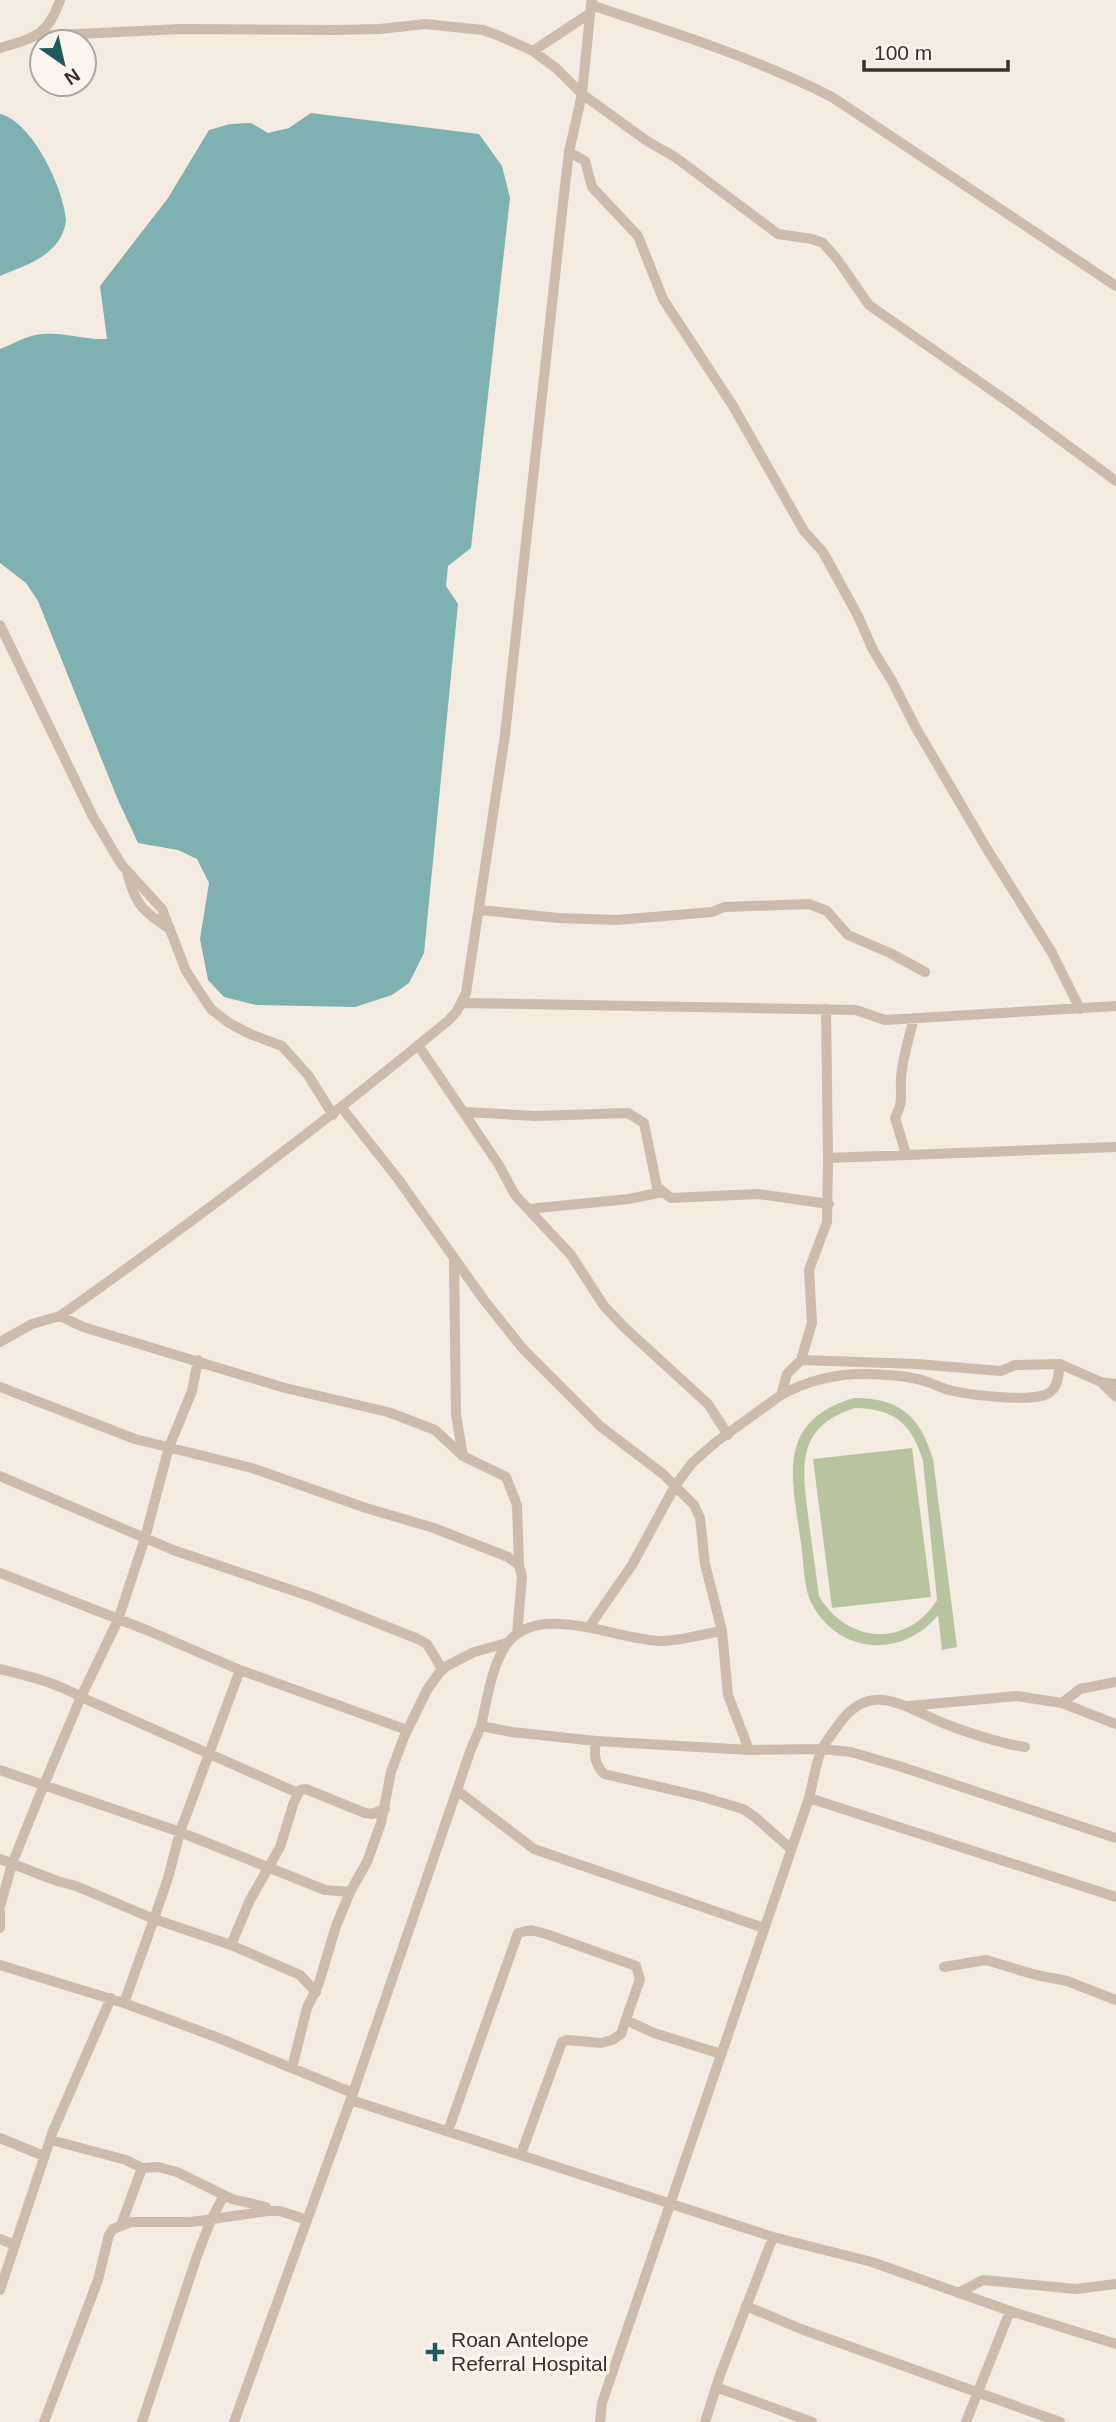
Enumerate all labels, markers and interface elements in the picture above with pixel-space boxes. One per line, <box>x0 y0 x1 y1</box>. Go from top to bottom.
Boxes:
north arrow <box>28 28 98 98</box>
scale bar <box>864 28 1007 72</box>
text: 100 m <box>874 41 932 64</box>
text: N <box>61 64 84 89</box>
place label: Roan Antelope Referral Hospital <box>451 2328 607 2375</box>
marker: Roan Antelope Referral Hospital <box>425 2342 445 2362</box>

